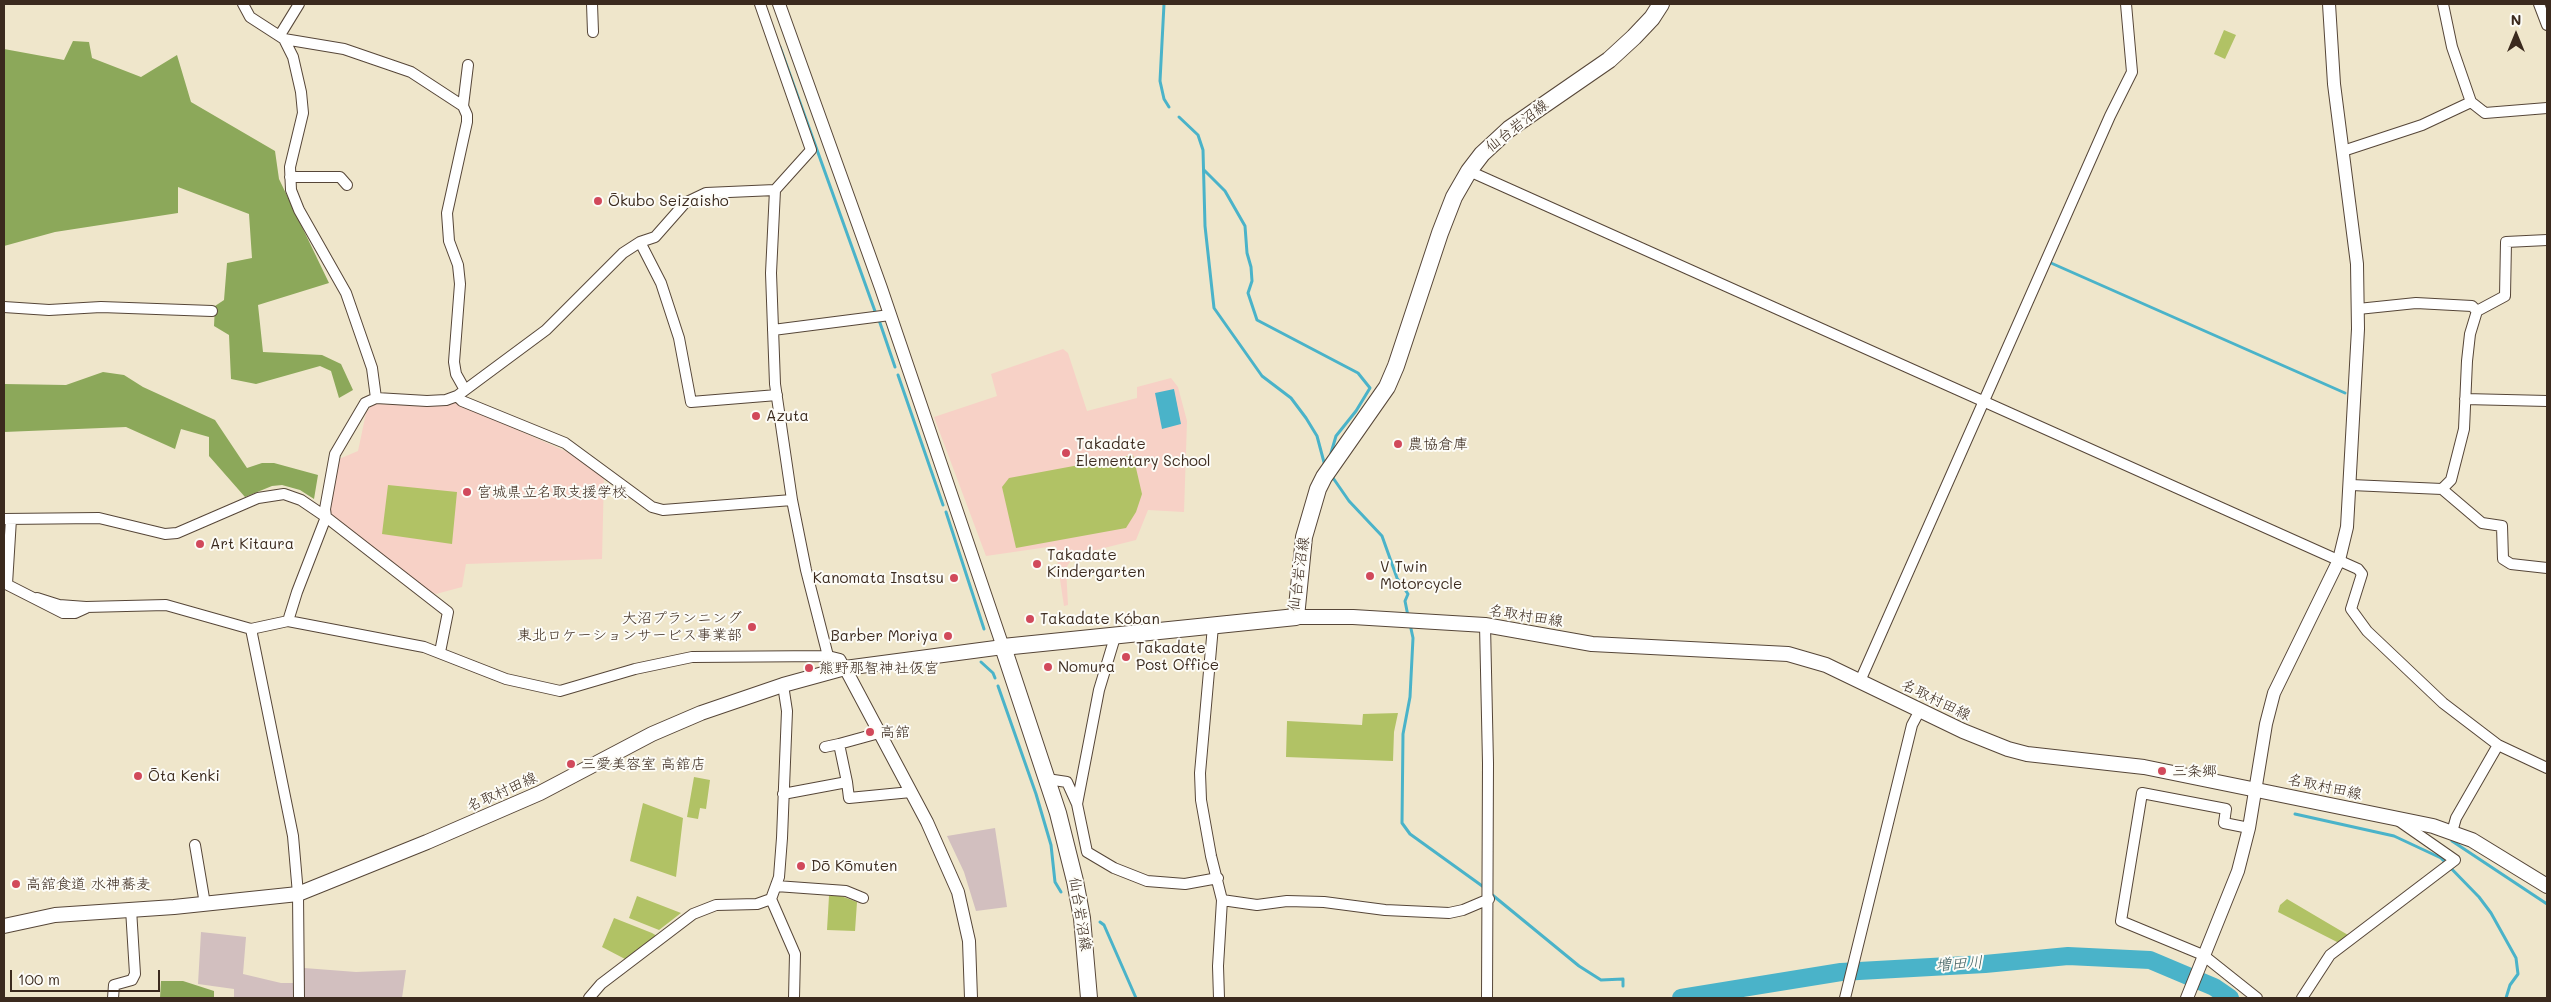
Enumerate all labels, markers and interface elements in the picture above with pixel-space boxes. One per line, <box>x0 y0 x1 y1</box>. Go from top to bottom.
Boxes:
north arrow <box>2491 10 2541 60</box>
text: N <box>2511 10 2521 29</box>
street label: 仙台岩沼線 <box>1482 96 1552 156</box>
place label: Ōkubo Seizaisho <box>608 192 729 210</box>
marker: Ōkubo Seizaisho <box>592 195 604 207</box>
place label: Azuta <box>766 407 809 425</box>
marker: Azuta <box>750 410 762 422</box>
place label: Takadate Elementary School <box>1076 435 1211 470</box>
place label: 農協倉庫 <box>1408 435 1468 453</box>
marker: 農協倉庫 <box>1392 438 1404 450</box>
marker: Takadate Elementary School <box>1060 447 1072 459</box>
place label: 宮城県立名取支援学校 <box>477 483 627 501</box>
marker: 宮城県立名取支援学校 <box>461 486 473 498</box>
place label: Art Kitaura <box>210 535 294 553</box>
street label: 仙台岩沼線 <box>1285 536 1313 612</box>
marker: Art Kitaura <box>194 538 206 550</box>
place label: Takadate Kindergarten <box>1047 546 1145 581</box>
marker: Takadate Kindergarten <box>1031 558 1043 570</box>
place label: V Twin Motorcycle <box>1380 558 1462 593</box>
place label: Kanomata Insatsu <box>813 569 944 587</box>
marker: V Twin Motorcycle <box>1364 570 1376 582</box>
marker: Kanomata Insatsu <box>948 572 960 584</box>
street label: 名取村田線 <box>1488 601 1564 631</box>
place label: 大沼プランニング 東北ロケーションサービス事業部 <box>517 609 742 644</box>
place label: Takadate Kóban <box>1040 610 1160 628</box>
marker: Takadate Kóban <box>1024 613 1036 625</box>
marker: 大沼プランニング 東北ロケーションサービス事業部 <box>746 621 758 633</box>
place label: Barber Moriya <box>830 627 938 645</box>
marker: Barber Moriya <box>942 630 954 642</box>
place label: Takadate Post Office <box>1136 639 1219 674</box>
marker: Takadate Post Office <box>1120 651 1132 663</box>
place label: Nomura <box>1058 658 1115 676</box>
place label: 熊野那智神社仮宮 <box>819 659 939 677</box>
marker: Nomura <box>1042 661 1054 673</box>
marker: 熊野那智神社仮宮 <box>803 662 815 674</box>
street label: 名取村田線 <box>1898 675 1974 725</box>
place label: 高舘 <box>880 723 910 741</box>
marker: 高舘 <box>864 726 876 738</box>
place label: 三愛美容室 高舘店 <box>581 755 706 773</box>
marker: 三愛美容室 高舘店 <box>565 758 577 770</box>
place label: 三条郷 <box>2172 762 2217 780</box>
marker: 三条郷 <box>2156 765 2168 777</box>
place label: Ōta Kenki <box>148 767 220 785</box>
street label: 名取村田線 <box>464 769 540 815</box>
marker: Ōta Kenki <box>132 770 144 782</box>
street label: 名取村田線 <box>2286 770 2364 804</box>
place label: Dō Kōmuten <box>811 857 897 875</box>
marker: Dō Kōmuten <box>795 860 807 872</box>
place label: 高舘食道 水神蕎麦 <box>26 875 151 893</box>
street label: 仙台岩沼線 <box>1065 876 1095 952</box>
marker: 高舘食道 水神蕎麦 <box>10 878 22 890</box>
water label: 増田川 <box>1934 953 1984 975</box>
scale bar <box>12 960 162 992</box>
text: 100 m <box>18 969 60 989</box>

